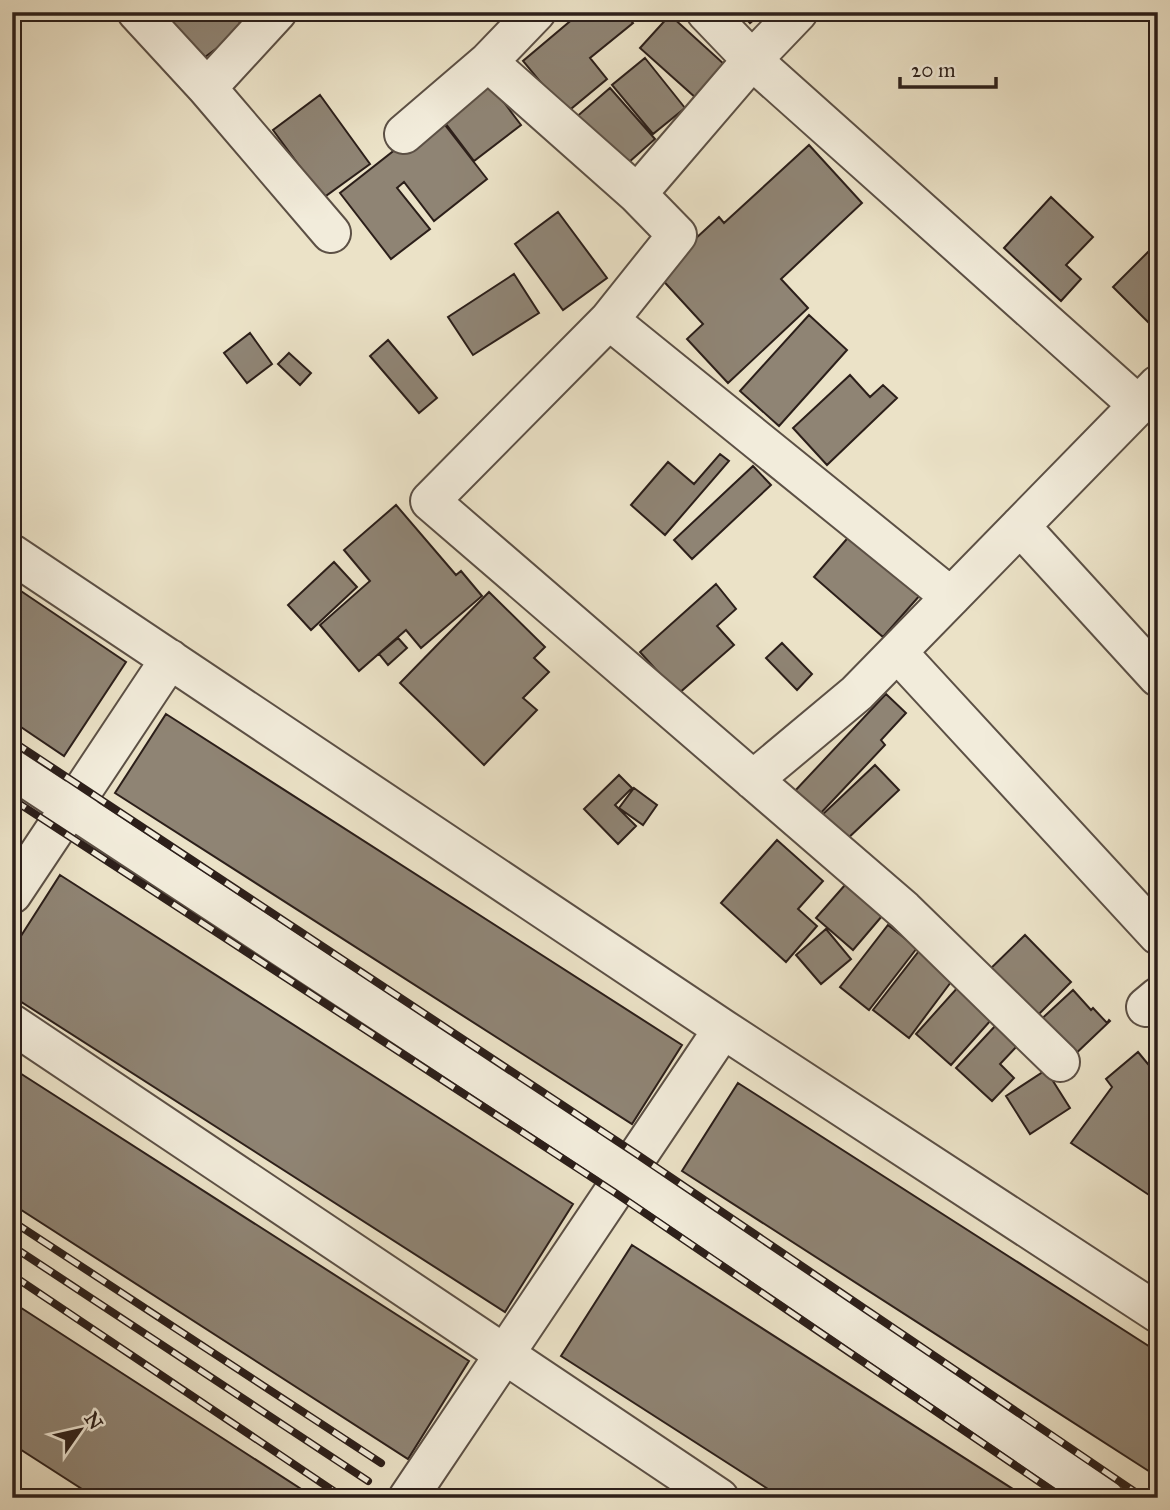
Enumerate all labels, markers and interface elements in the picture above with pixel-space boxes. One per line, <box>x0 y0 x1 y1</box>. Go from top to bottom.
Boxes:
scale bar <box>900 46 997 90</box>
text: 20 m <box>911 57 956 83</box>
north arrow <box>46 1394 116 1464</box>
text: N <box>80 1408 108 1434</box>

